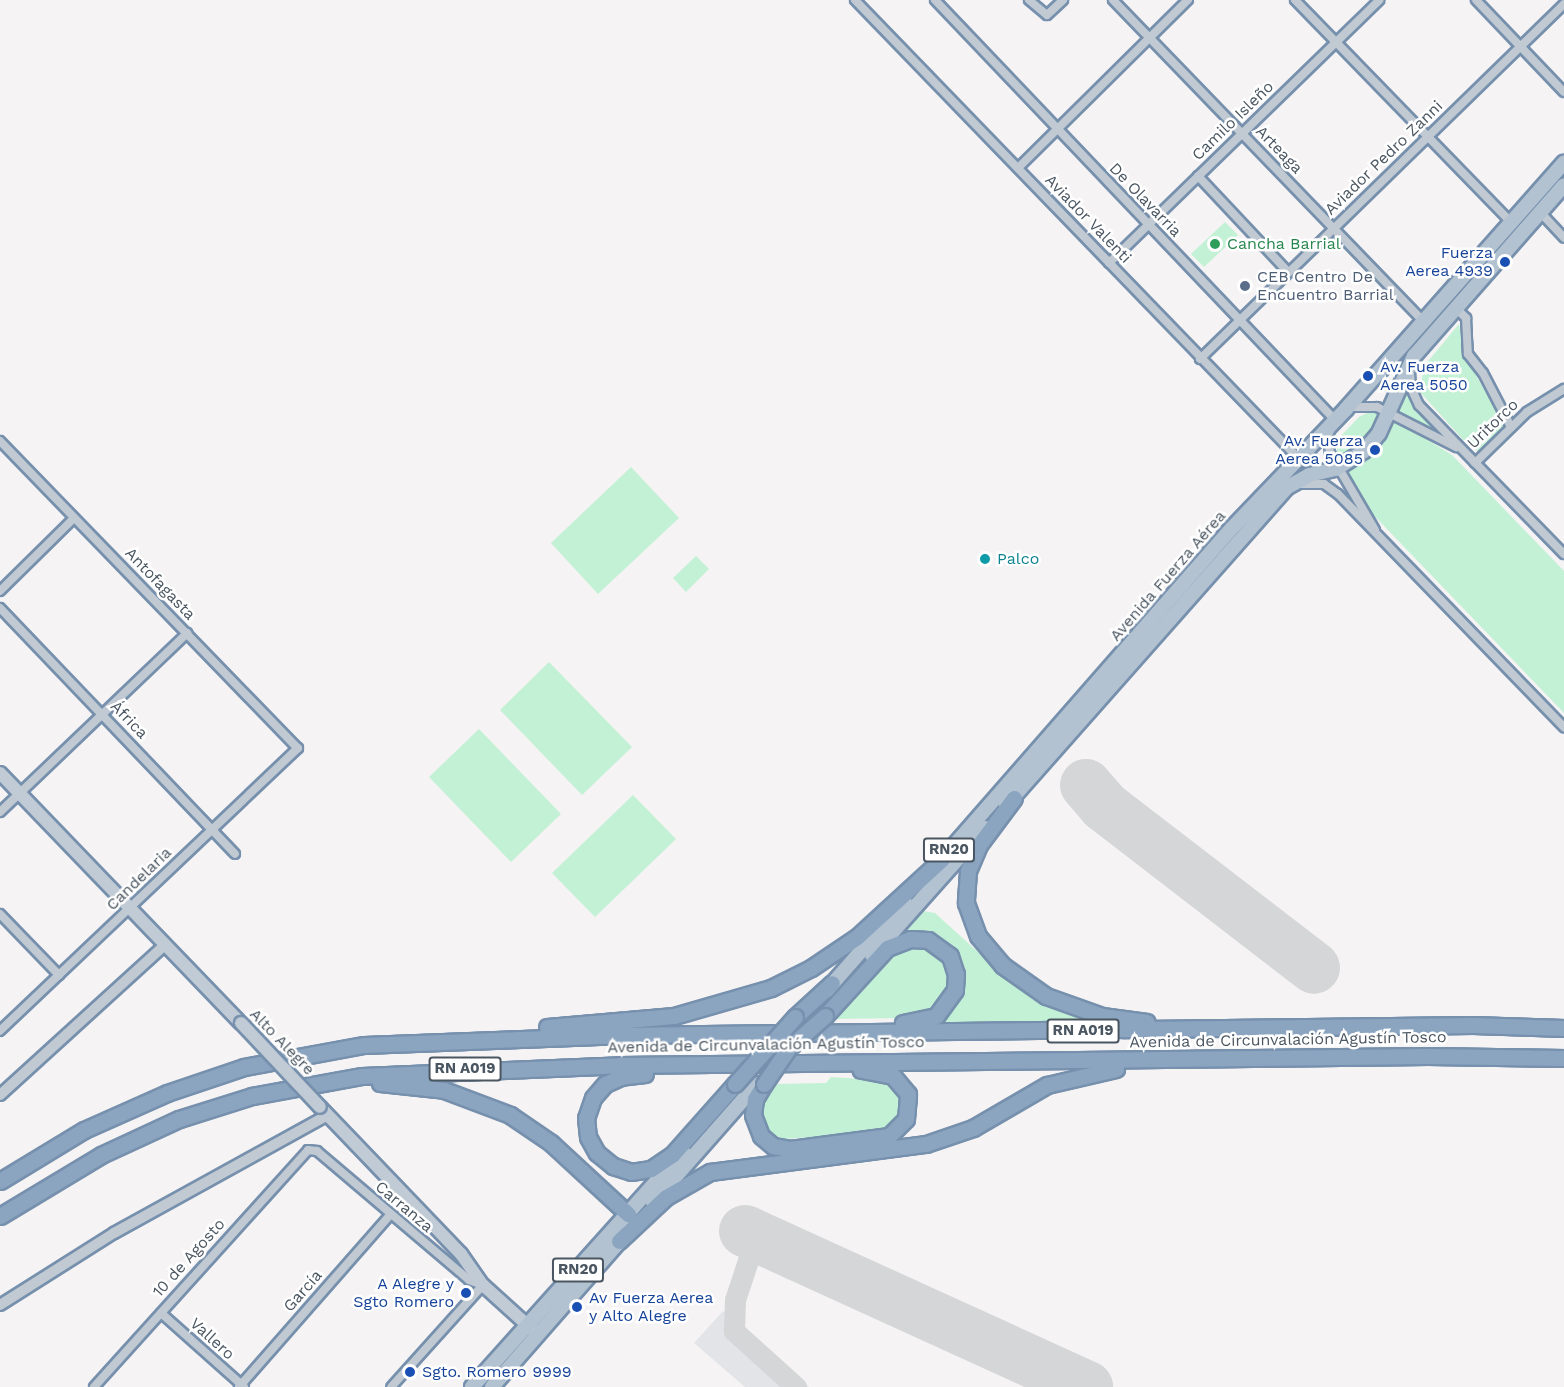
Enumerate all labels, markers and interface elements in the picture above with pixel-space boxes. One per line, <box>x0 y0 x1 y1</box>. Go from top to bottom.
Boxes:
street label: Camilo Isleño <box>1188 77 1278 165</box>
street label: Aviador Pedro Zanni <box>1321 97 1447 219</box>
street label: Arteaga <box>1252 122 1306 178</box>
street label: De Olavarria <box>1105 159 1185 241</box>
street label: Aviador Valenti <box>1041 170 1135 268</box>
place label: Cancha Barrial <box>1227 234 1341 254</box>
marker: Cancha Barrial <box>1208 237 1222 251</box>
place label: Fuerza Aerea 4939 <box>1405 243 1493 281</box>
marker: Fuerza Aerea 4939 <box>1498 255 1512 269</box>
place label: CEB Centro De Encuentro Barrial <box>1257 267 1394 305</box>
marker: CEB Centro De Encuentro Barrial <box>1238 279 1252 293</box>
place label: Av. Fuerza Aerea 5050 <box>1380 357 1468 395</box>
marker: Av. Fuerza Aerea 5050 <box>1361 369 1375 383</box>
street label: Uritorco <box>1464 395 1522 453</box>
place label: Av. Fuerza Aerea 5085 <box>1275 431 1363 469</box>
marker: Av. Fuerza Aerea 5085 <box>1368 443 1382 457</box>
street label: Avenida Fuerza Aérea <box>1106 506 1230 646</box>
street label: Antofagasta <box>121 544 199 624</box>
place label: Palco <box>997 549 1039 569</box>
marker: Palco <box>978 552 992 566</box>
street label: África <box>106 697 152 743</box>
road number: RN20 <box>922 838 976 862</box>
street label: Candelaria <box>102 843 176 915</box>
street label: Alto Alegre <box>245 1005 319 1079</box>
road number: RN A019 <box>1046 1019 1120 1043</box>
street label: Avenida de Circunvalación Agustín Tosco <box>1129 1028 1447 1052</box>
street label: Avenida de Circunvalación Agustín Tosco <box>607 1033 925 1057</box>
road number: RN A019 <box>428 1057 502 1081</box>
street label: Carranza <box>371 1177 437 1237</box>
street label: 10 de Agosto <box>148 1215 230 1301</box>
road number: RN20 <box>551 1258 605 1282</box>
street label: García <box>280 1266 326 1316</box>
place label: A Alegre y Sgto Romero <box>353 1274 454 1312</box>
marker: A Alegre y Sgto Romero <box>459 1286 473 1300</box>
place label: Av Fuerza Aerea y Alto Alegre <box>589 1288 715 1326</box>
marker: Av Fuerza Aerea y Alto Alegre <box>570 1300 584 1314</box>
street label: Vallero <box>186 1314 238 1364</box>
place label: Sgto. Romero 9999 <box>422 1362 572 1382</box>
marker: Sgto. Romero 9999 <box>403 1365 417 1379</box>

